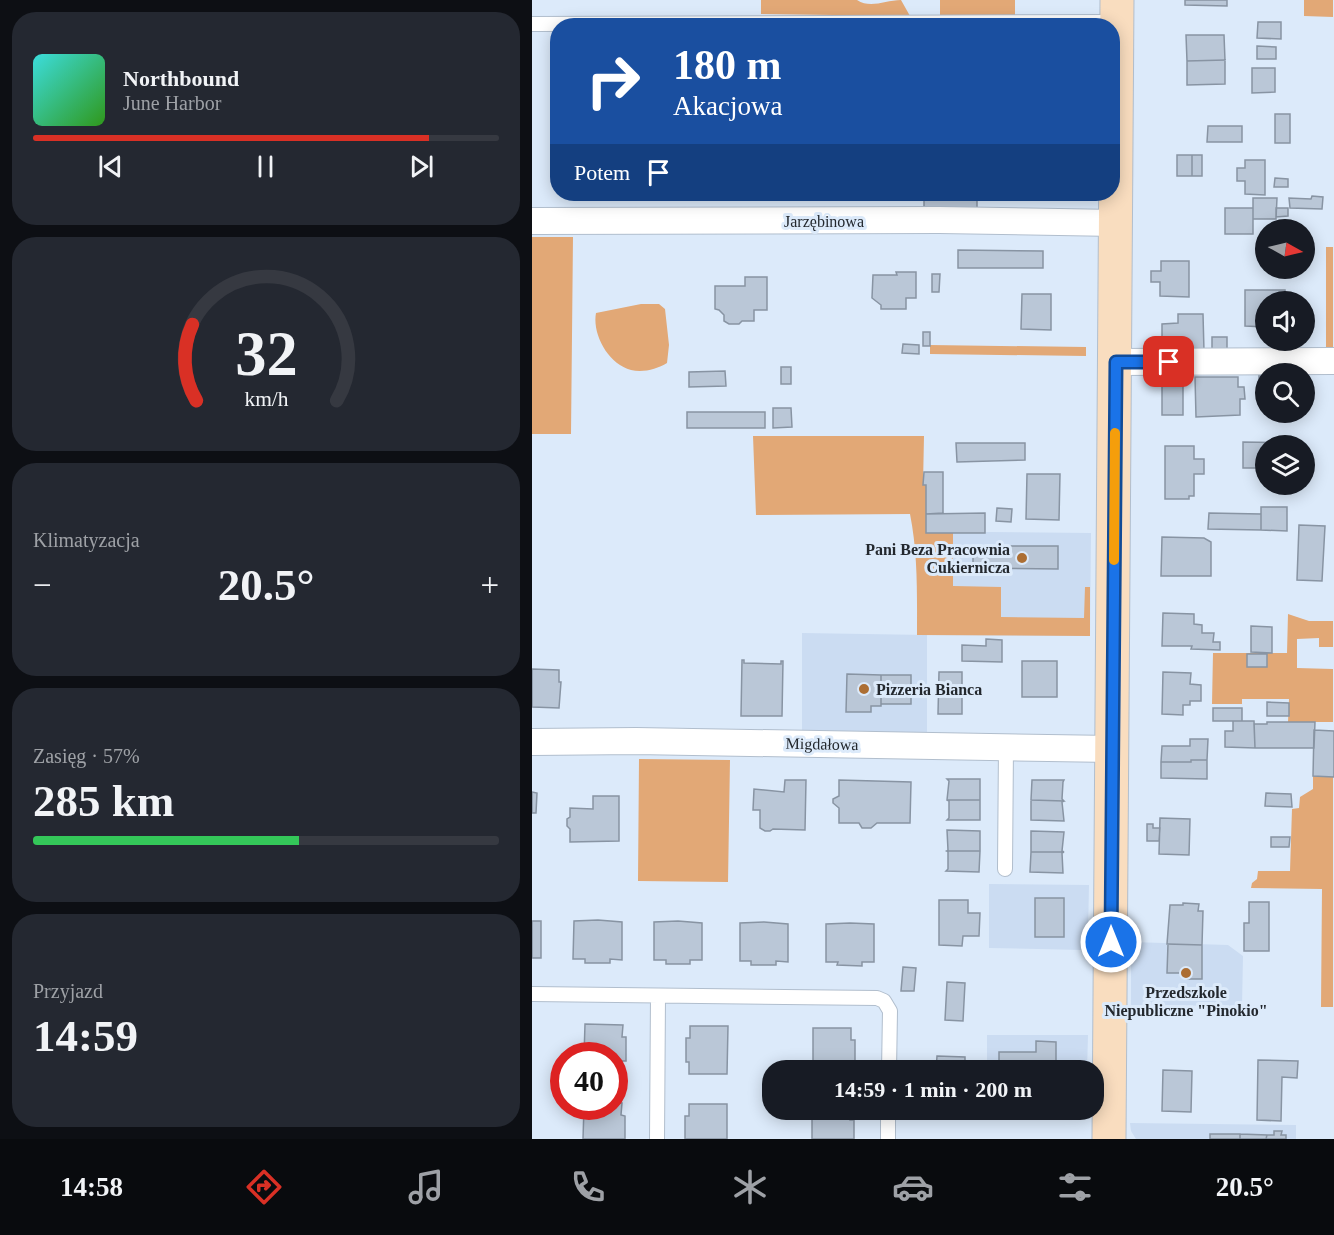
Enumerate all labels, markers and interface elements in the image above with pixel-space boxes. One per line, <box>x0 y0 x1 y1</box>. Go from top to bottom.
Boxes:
icon: right <box>574 42 652 120</box>
text: 180 m <box>673 42 782 88</box>
text: Northbound <box>123 66 239 91</box>
text: Akacjowa <box>673 91 782 121</box>
text: June Harbor <box>123 92 221 114</box>
icon: previous <box>94 150 127 183</box>
icon: pause <box>249 150 282 183</box>
icon: next <box>405 150 438 183</box>
icon: arrive <box>642 156 675 189</box>
text: Potem <box>574 160 630 185</box>
street label: Jarzębinowa <box>784 213 864 231</box>
north arrow <box>1255 219 1315 279</box>
map controls <box>1255 219 1315 495</box>
button: sound <box>1255 291 1315 351</box>
text: 32 <box>235 319 297 388</box>
pin <box>1143 336 1194 387</box>
icon: arrive <box>1152 345 1185 378</box>
button: search <box>1255 363 1315 423</box>
text: km/h <box>244 388 288 412</box>
button: layers <box>1255 435 1315 495</box>
text: Klimatyzacja <box>33 529 140 551</box>
place label: Pani Beza Pracownia Cukiernicza <box>865 541 1010 576</box>
marker: Pani Beza Pracownia Cukiernicza <box>1015 551 1029 565</box>
text: 20.5° <box>218 560 314 610</box>
text: − <box>33 567 52 603</box>
text: + <box>480 567 499 603</box>
place label: Pizzeria Bianca <box>876 681 982 698</box>
marker: Pizzeria Bianca <box>857 682 871 696</box>
street label: Migdałowa <box>785 735 859 754</box>
text: Zasięg · 57% <box>33 745 140 767</box>
text: 285 km <box>33 776 174 826</box>
position arrow <box>1079 910 1143 974</box>
marker: Przedszkole Niepubliczne "Pinokio" <box>1179 966 1193 980</box>
text: Przyjazd <box>33 980 103 1002</box>
place label: Przedszkole Niepubliczne "Pinokio" <box>1104 984 1268 1020</box>
text: 14:59 <box>33 1011 138 1061</box>
speed limit sign: 40 <box>550 1042 628 1120</box>
text: 14:59 · 1 min · 200 m <box>834 1077 1032 1102</box>
icon: directions <box>243 1166 285 1208</box>
icon: music <box>405 1166 447 1208</box>
icon: phone <box>567 1166 609 1208</box>
icon: climate <box>729 1166 771 1208</box>
icon: car <box>892 1166 934 1208</box>
icon: filters <box>1054 1166 1096 1208</box>
text: 14:58 <box>60 1172 123 1202</box>
text: 20.5° <box>1216 1172 1274 1202</box>

